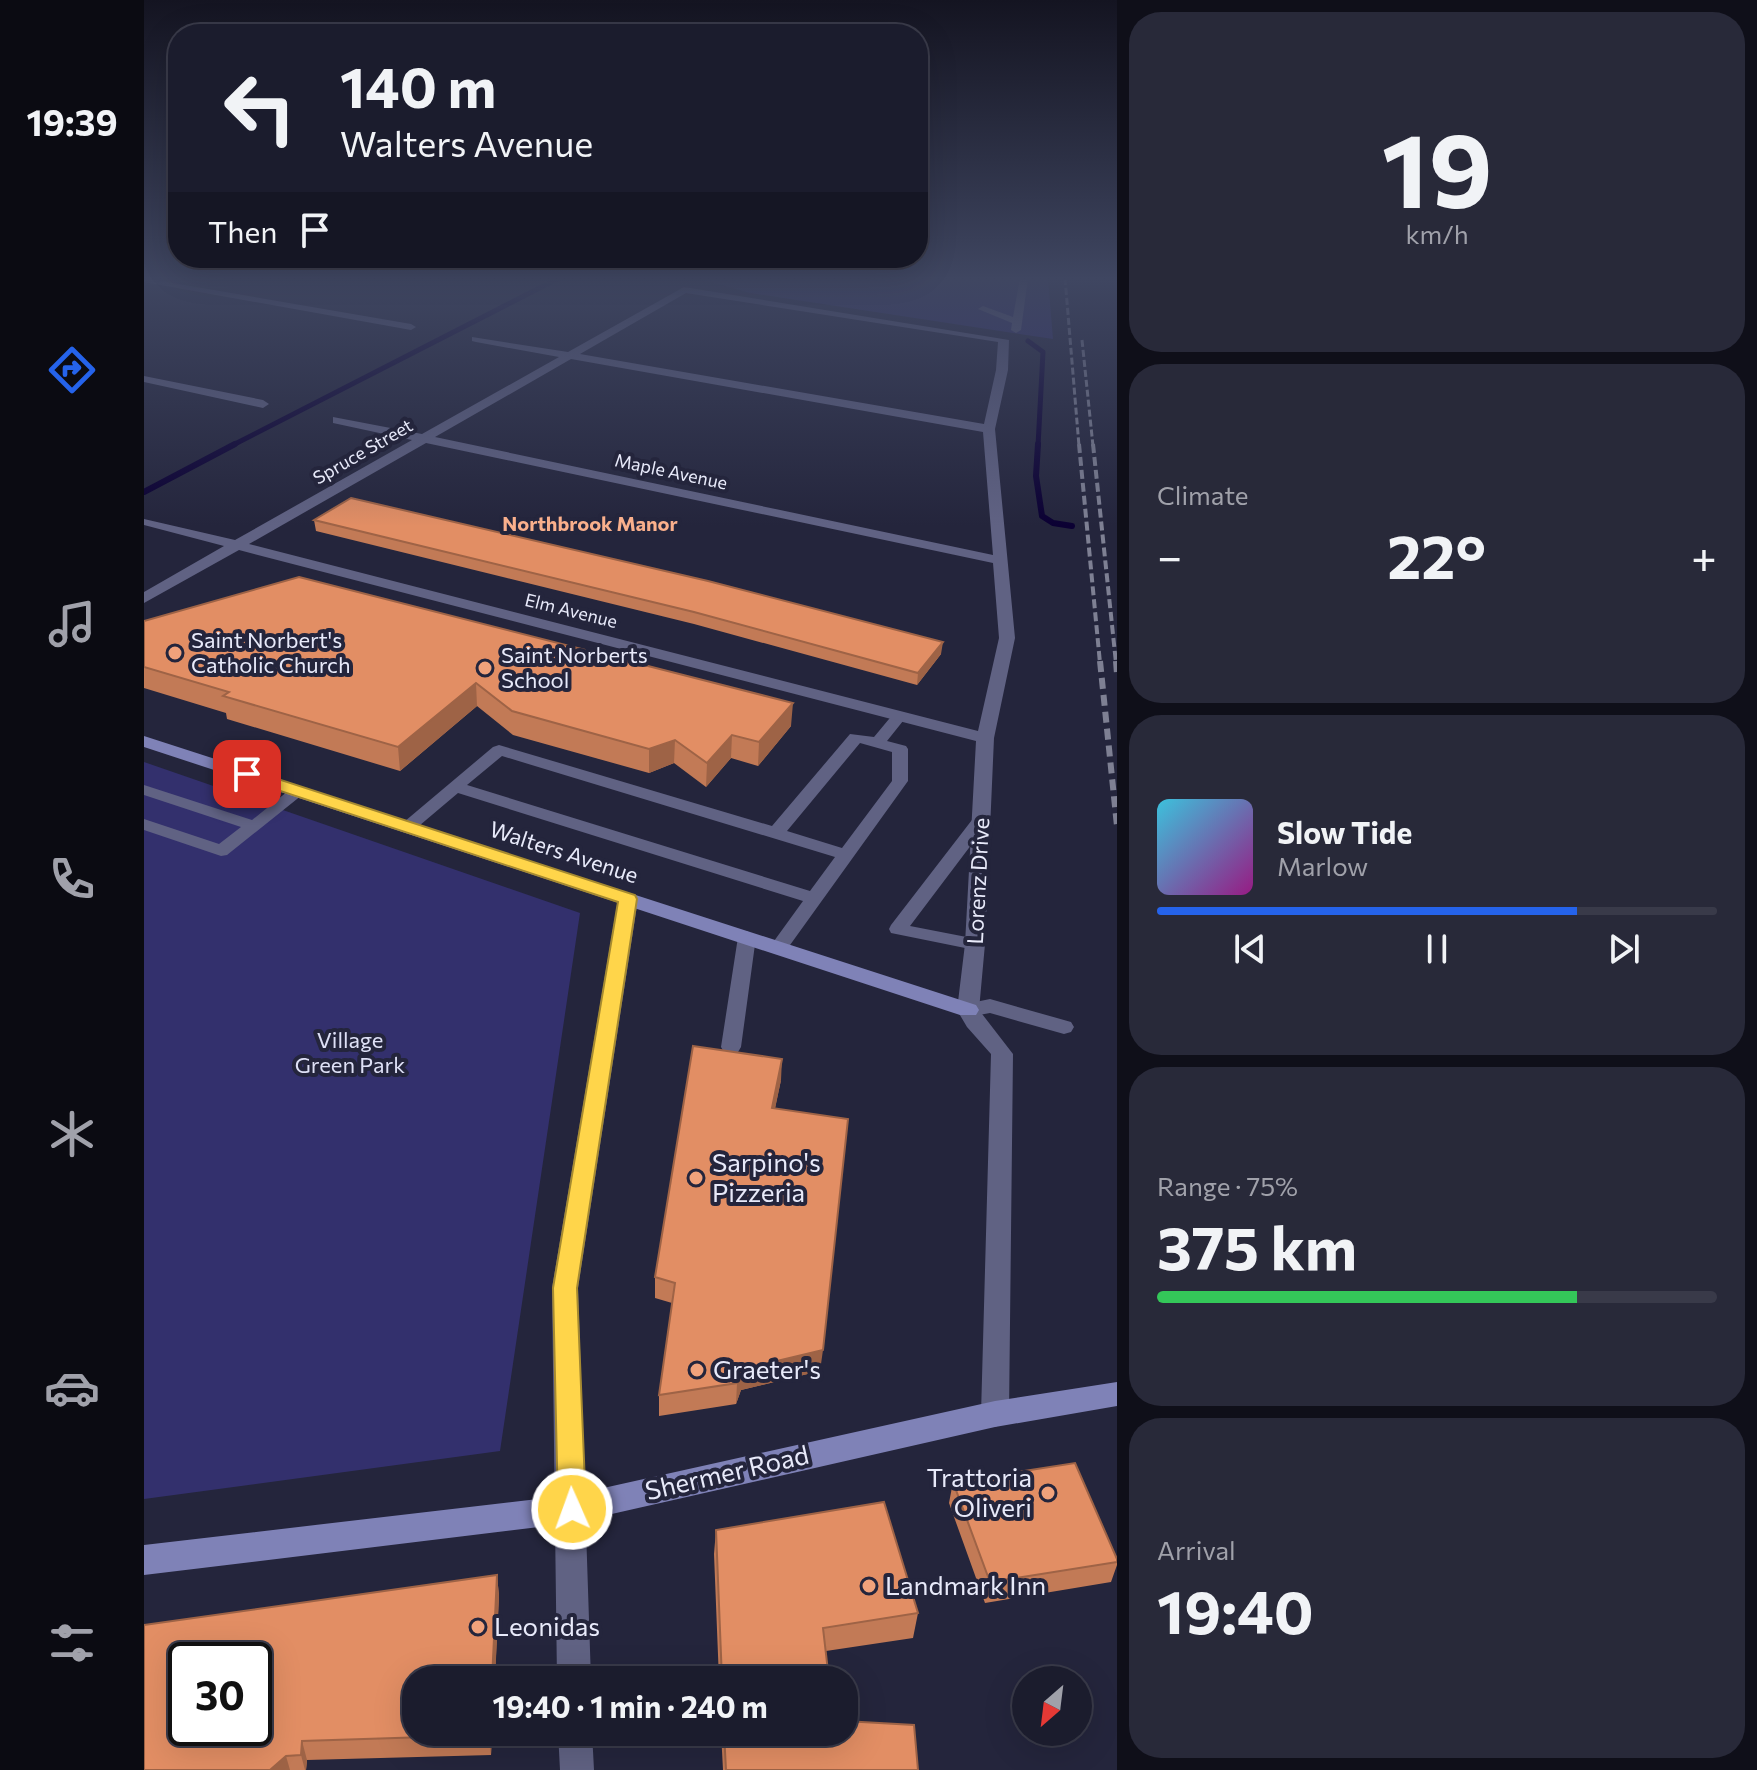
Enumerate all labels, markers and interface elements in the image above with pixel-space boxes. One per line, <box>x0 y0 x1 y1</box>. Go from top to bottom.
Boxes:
text: 140 m <box>340 51 496 120</box>
icon: left <box>208 56 312 160</box>
text: 19:39 <box>26 99 118 143</box>
text: 19 <box>1381 102 1493 229</box>
text: Walters Avenue <box>340 120 593 164</box>
icon: arrive <box>293 208 337 252</box>
text: Then <box>208 212 277 249</box>
text: km/h <box>1405 218 1469 249</box>
icon: directions <box>44 342 100 398</box>
street label: Spruce Street <box>309 414 416 488</box>
street label: Maple Avenue <box>613 448 730 494</box>
text: Climate <box>1157 479 1249 510</box>
district label: Northbrook Manor <box>502 511 678 535</box>
text: 22° <box>1387 518 1486 591</box>
text: − <box>1157 528 1182 582</box>
text: + <box>1691 528 1717 582</box>
street label: Elm Avenue <box>523 588 620 632</box>
icon: music <box>44 596 100 652</box>
place label: Saint Norbert's Catholic Church <box>191 626 351 678</box>
place label: Saint Norberts School <box>501 641 648 693</box>
marker: Saint Norbert's Catholic Church <box>166 644 184 662</box>
marker: Saint Norberts School <box>476 659 494 677</box>
pin <box>213 740 281 808</box>
icon: arrive <box>225 752 269 796</box>
text: Slow Tide <box>1277 813 1412 850</box>
street label: Walters Avenue <box>486 815 642 888</box>
street label: Lorenz Drive <box>961 817 994 945</box>
text: Marlow <box>1277 850 1368 881</box>
icon: phone <box>44 851 100 907</box>
icon: previous <box>1228 927 1272 971</box>
icon: pause <box>1415 927 1459 971</box>
icon: next <box>1602 927 1646 971</box>
park label: Village Green Park <box>295 1026 405 1078</box>
icon: climate <box>44 1106 100 1162</box>
place label: Sarpino's Pizzeria <box>712 1146 821 1207</box>
marker: Sarpino's Pizzeria <box>687 1169 705 1187</box>
text: Range · 75% <box>1157 1170 1298 1201</box>
text: 375 km <box>1157 1209 1357 1282</box>
place label: Graeter's <box>713 1353 821 1384</box>
icon: car <box>44 1360 100 1416</box>
marker: Graeter's <box>688 1361 706 1379</box>
street label: Shermer Road <box>642 1438 811 1505</box>
place label: Trattoria Oliveri <box>926 1461 1032 1522</box>
position arrow <box>530 1467 614 1551</box>
marker: Trattoria Oliveri <box>1039 1484 1057 1502</box>
text: Arrival <box>1157 1534 1236 1565</box>
place label: Landmark Inn <box>885 1569 1046 1600</box>
text: 19:40 <box>1157 1573 1314 1646</box>
marker: Landmark Inn <box>860 1577 878 1595</box>
place label: Leonidas <box>494 1610 600 1641</box>
icon: filters <box>44 1615 100 1671</box>
marker: Leonidas <box>469 1618 487 1636</box>
speed limit sign: 30 <box>168 1642 272 1746</box>
north arrow <box>1012 1666 1092 1746</box>
map controls <box>1012 1666 1092 1746</box>
text: 19:40 · 1 min · 240 m <box>492 1687 768 1724</box>

